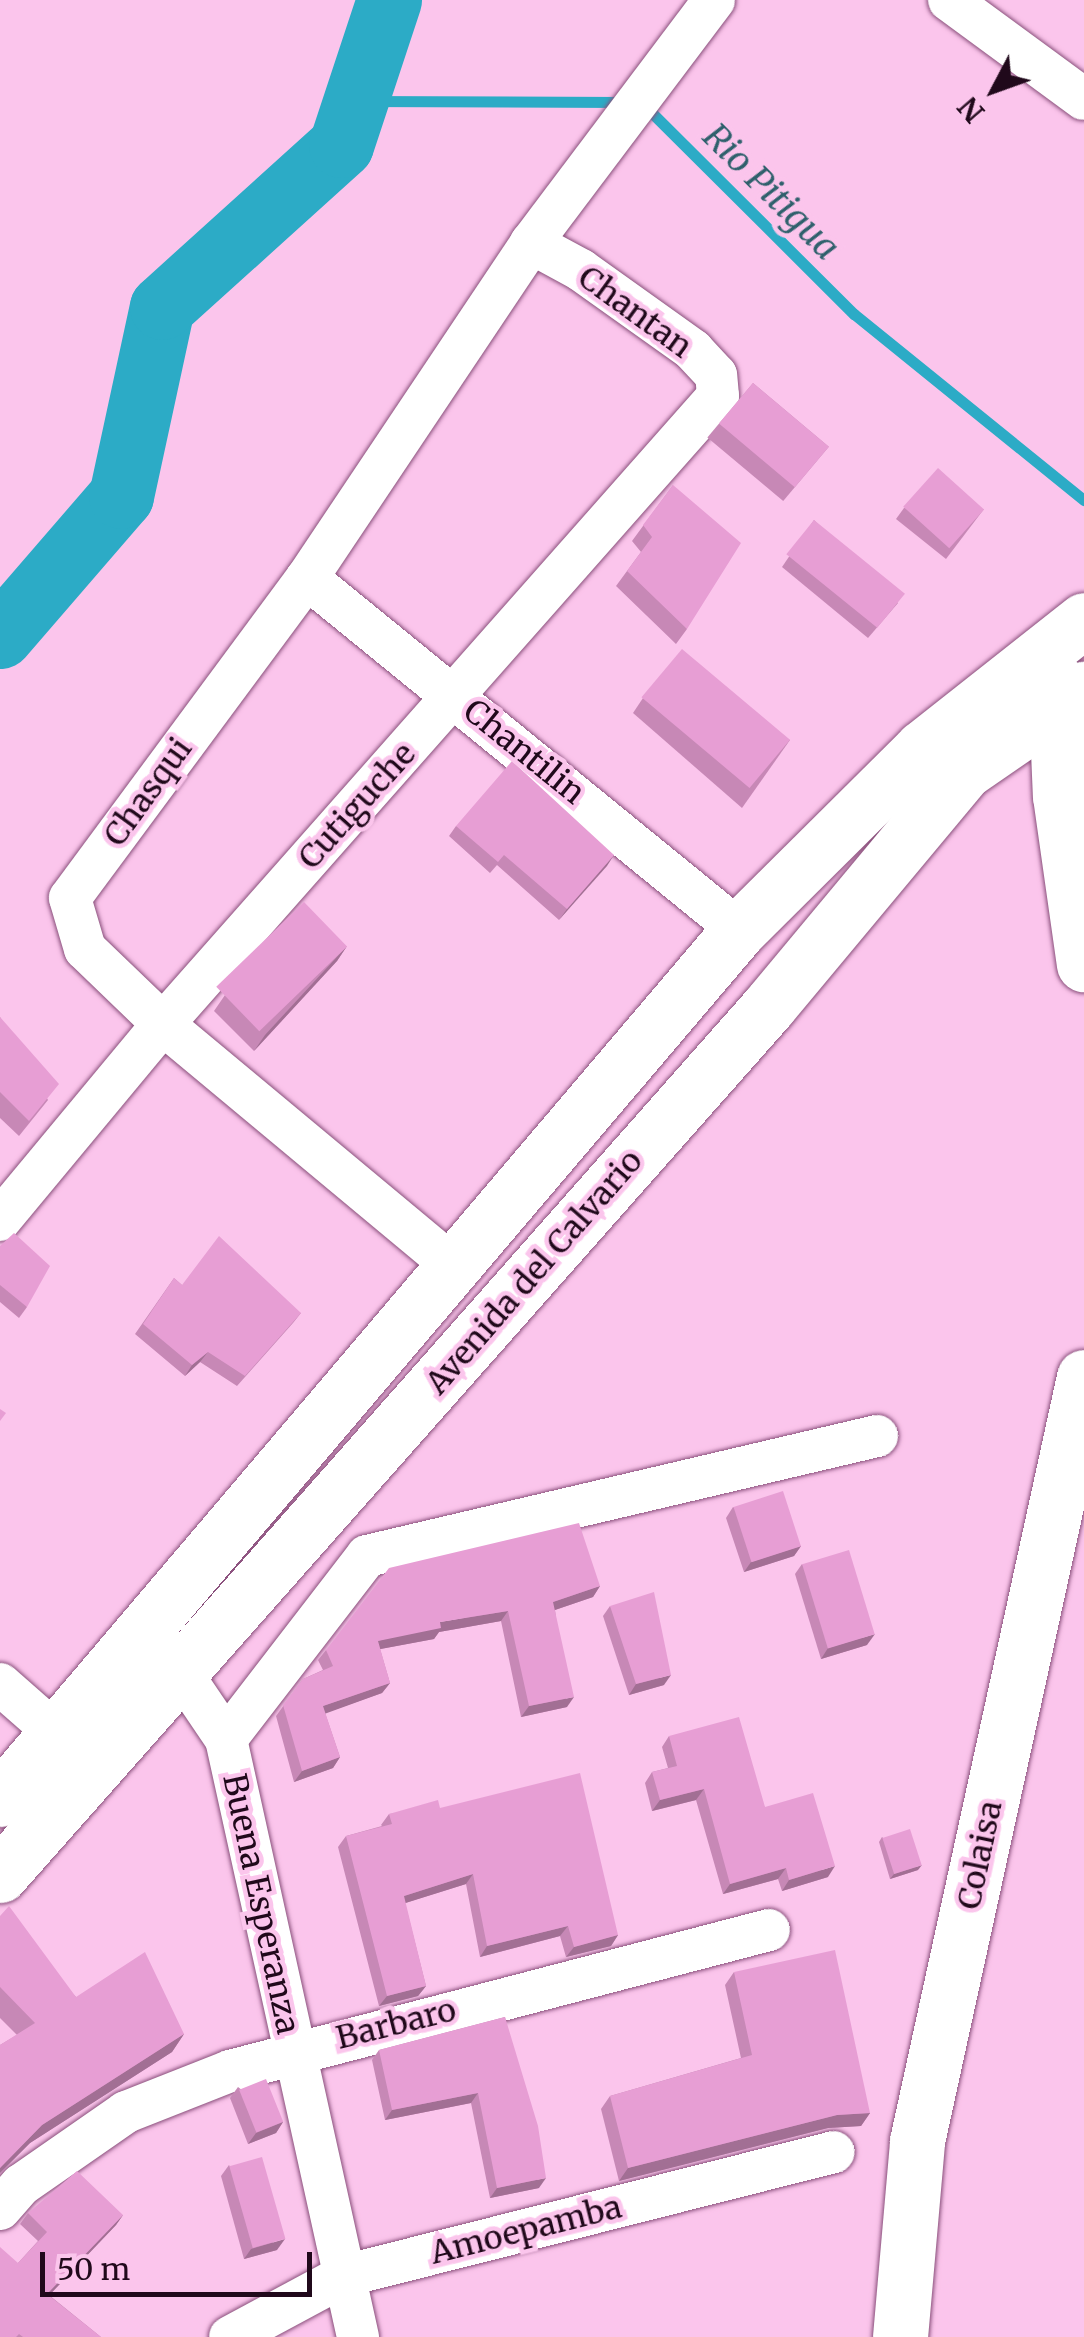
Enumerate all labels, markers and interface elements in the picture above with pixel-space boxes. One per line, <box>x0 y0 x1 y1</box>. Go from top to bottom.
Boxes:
north arrow <box>944 40 1044 140</box>
text: N <box>951 90 992 130</box>
water label: Rio Pitigua <box>694 115 848 269</box>
street label: Chantan <box>571 258 699 366</box>
street label: Chantilin <box>456 692 592 812</box>
street label: Chasqui <box>96 730 200 854</box>
street label: Cutiguche <box>291 735 423 877</box>
street label: Avenida del Calvario <box>418 1142 650 1402</box>
street label: Buena Esperanza <box>215 1770 307 2038</box>
street label: Colaisa <box>950 1797 1010 1913</box>
street label: Barbaro <box>332 1991 460 2057</box>
street label: Amoepamba <box>426 2188 626 2272</box>
scale bar <box>45 2232 318 2294</box>
text: 50 m <box>57 2250 130 2288</box>

